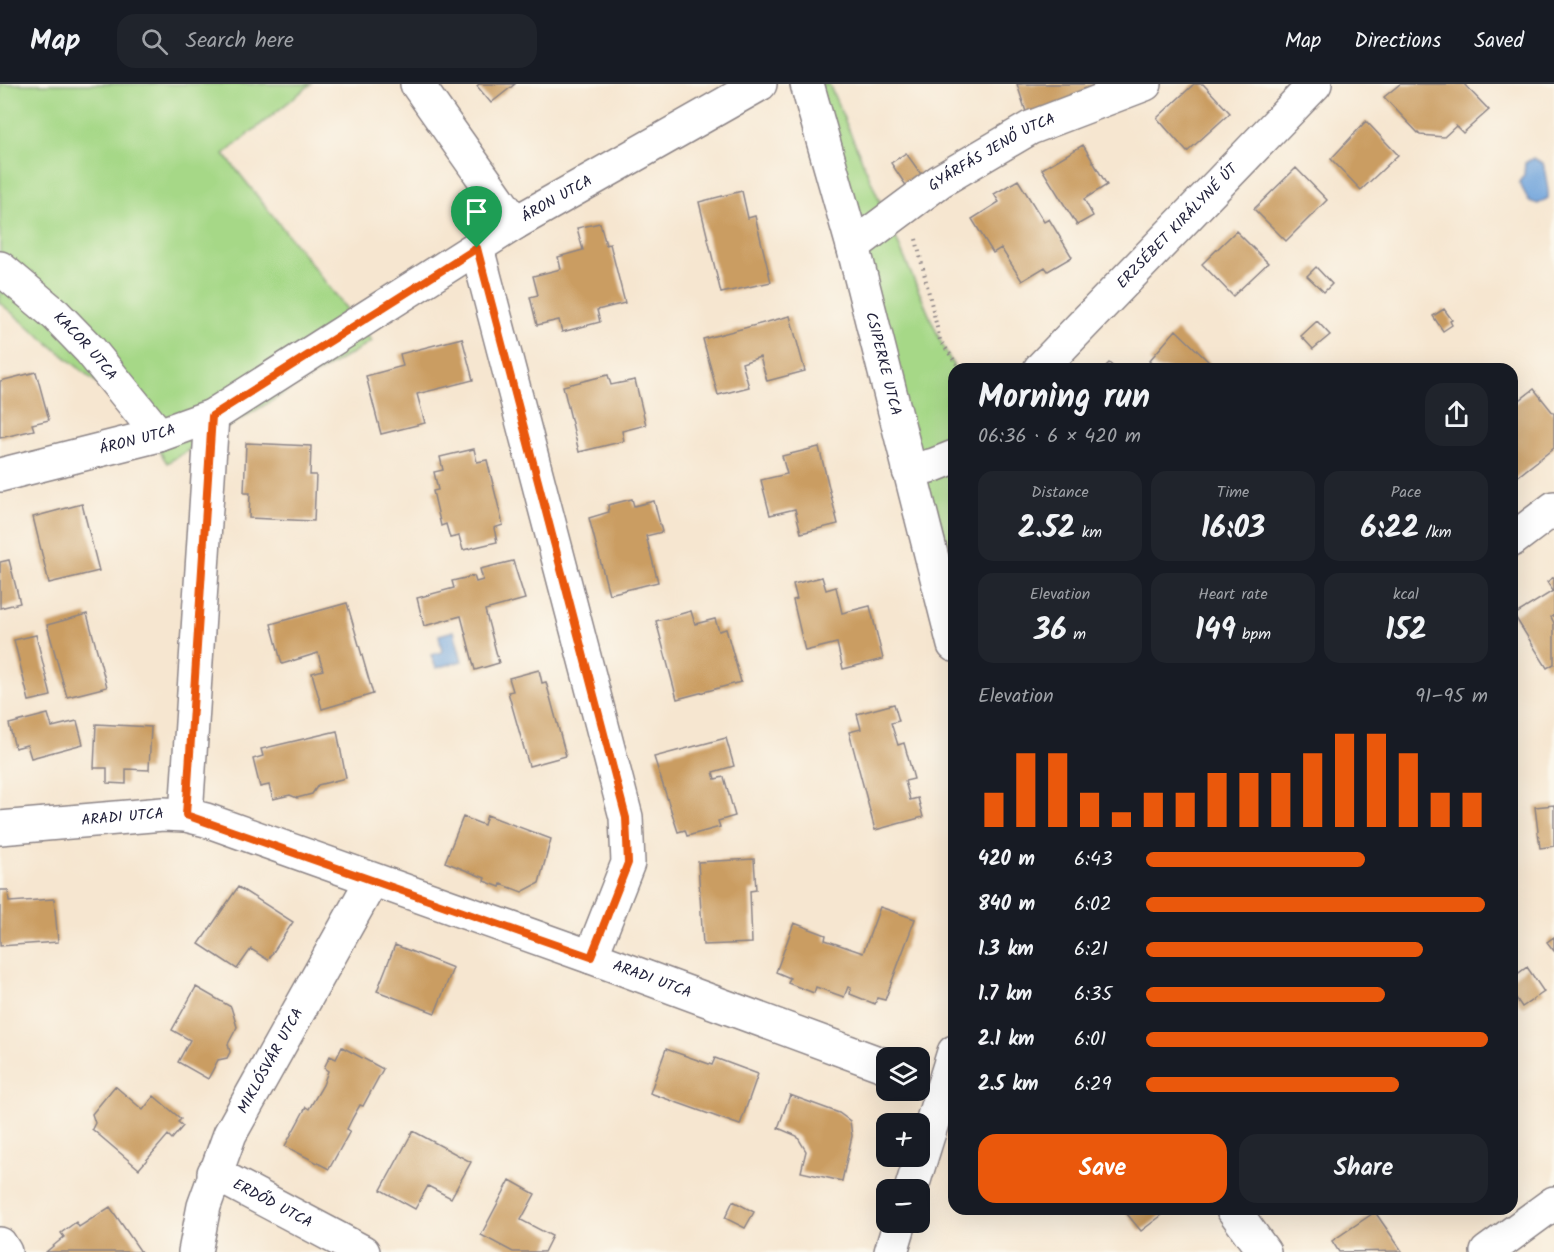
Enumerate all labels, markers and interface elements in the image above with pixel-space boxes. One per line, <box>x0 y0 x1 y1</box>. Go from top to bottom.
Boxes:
search box <box>117 14 537 68</box>
text: Map <box>30 19 81 64</box>
text: Search here <box>186 24 294 59</box>
icon: search <box>138 25 171 58</box>
text: Map <box>1285 25 1321 58</box>
text: Directions <box>1354 25 1441 58</box>
text: Saved <box>1474 25 1524 58</box>
street label: GYÁRFÁS JENŐ UTCA <box>923 107 1059 198</box>
street label: ERZSÉBET KIRÁLYNÉ ÚT <box>1111 157 1245 295</box>
street label: ÁRON UTCA <box>517 169 597 229</box>
pin <box>451 186 502 248</box>
icon: arrive <box>460 195 493 228</box>
street label: KACOR UTCA <box>47 307 123 386</box>
street label: CSIPERKE UTCA <box>858 309 907 418</box>
text: Morning run <box>978 372 1150 425</box>
button: share <box>1425 383 1488 446</box>
street label: ÁRON UTCA <box>97 418 179 462</box>
text: 06:36 · 6 × 420 m <box>978 421 1141 453</box>
text: Distance <box>1031 480 1089 505</box>
text: Time <box>1217 480 1249 505</box>
text: Pace <box>1391 480 1421 505</box>
text: 2.52 <box>1018 505 1075 553</box>
text: 16:03 <box>1201 505 1265 553</box>
text: 6:22 <box>1361 505 1419 553</box>
text: km <box>1075 520 1102 545</box>
text: /km <box>1419 520 1451 545</box>
text: Elevation <box>1030 582 1090 607</box>
text: Heart rate <box>1198 582 1268 607</box>
text: kcal <box>1393 582 1419 607</box>
text: 36 <box>1034 607 1067 655</box>
text: 149 <box>1195 607 1236 655</box>
text: 152 <box>1385 607 1427 655</box>
text: m <box>1067 622 1086 647</box>
text: bpm <box>1236 622 1271 647</box>
text: Elevation <box>978 681 1054 713</box>
text: 91–95 m <box>1415 681 1488 713</box>
street label: ARADI UTCA <box>80 802 165 833</box>
text: 420 m <box>978 844 1035 876</box>
text: 6:43 <box>1074 844 1112 876</box>
text: 840 m <box>978 889 1035 921</box>
text: 6:02 <box>1074 889 1112 921</box>
text: 1.3 km <box>978 934 1034 966</box>
text: 6:21 <box>1074 934 1108 966</box>
street label: ARADI UTCA <box>609 954 695 1005</box>
text: 1.7 km <box>978 979 1032 1011</box>
text: 6:35 <box>1074 979 1112 1011</box>
street label: MIKLÓSVÁR UTCA <box>232 1004 310 1118</box>
text: 2.1 km <box>978 1024 1034 1056</box>
text: 6:01 <box>1074 1024 1106 1056</box>
map controls <box>876 1047 930 1233</box>
button: layers <box>876 1047 930 1101</box>
text: 2.5 km <box>978 1069 1038 1101</box>
text: 6:29 <box>1074 1069 1111 1101</box>
button: + <box>876 1113 930 1167</box>
button: Save <box>978 1134 1227 1203</box>
button: Share <box>1239 1134 1488 1203</box>
street label: ERDŐD UTCA <box>228 1173 316 1235</box>
button: − <box>876 1179 930 1233</box>

